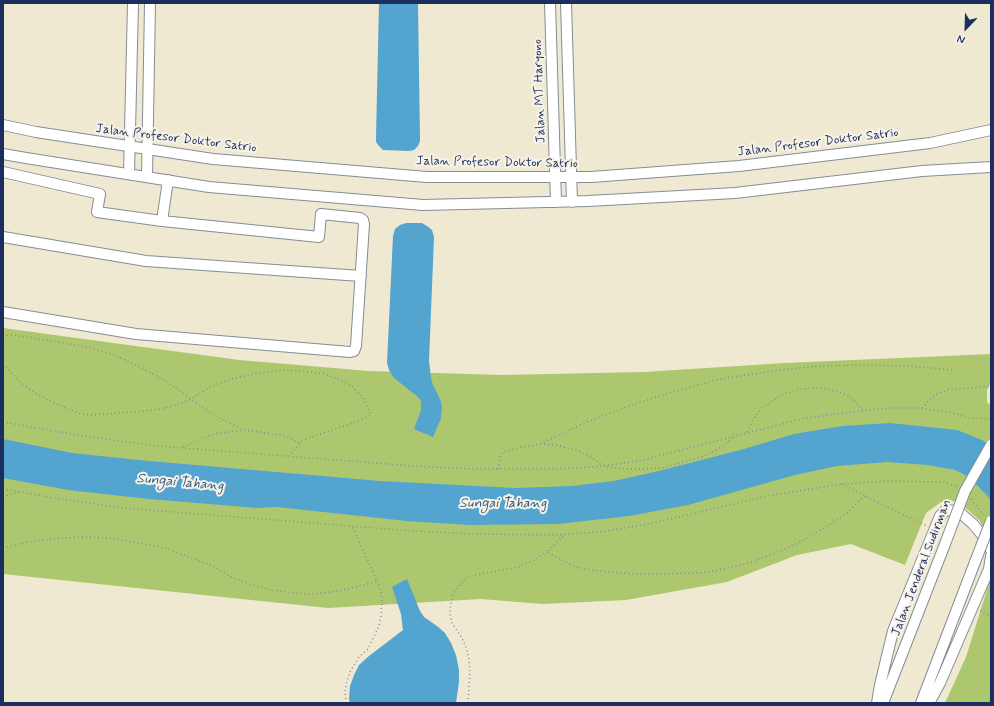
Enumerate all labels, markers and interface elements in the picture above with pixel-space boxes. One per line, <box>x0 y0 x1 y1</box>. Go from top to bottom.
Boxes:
north arrow <box>946 8 986 48</box>
text: N <box>955 31 967 47</box>
street label: Jalan MT Haryono <box>530 39 550 143</box>
street label: Jalan Profesor Doktor Satrio <box>95 121 257 157</box>
street label: Jalan Profesor Doktor Satrio <box>737 125 899 161</box>
street label: Jalan Profesor Doktor Satrio <box>416 154 578 172</box>
water label: Sungai Tahang <box>136 471 224 495</box>
water label: Sungai Tahang <box>459 496 547 512</box>
street label: Jalan Jenderal Sudirman <box>889 497 955 639</box>

